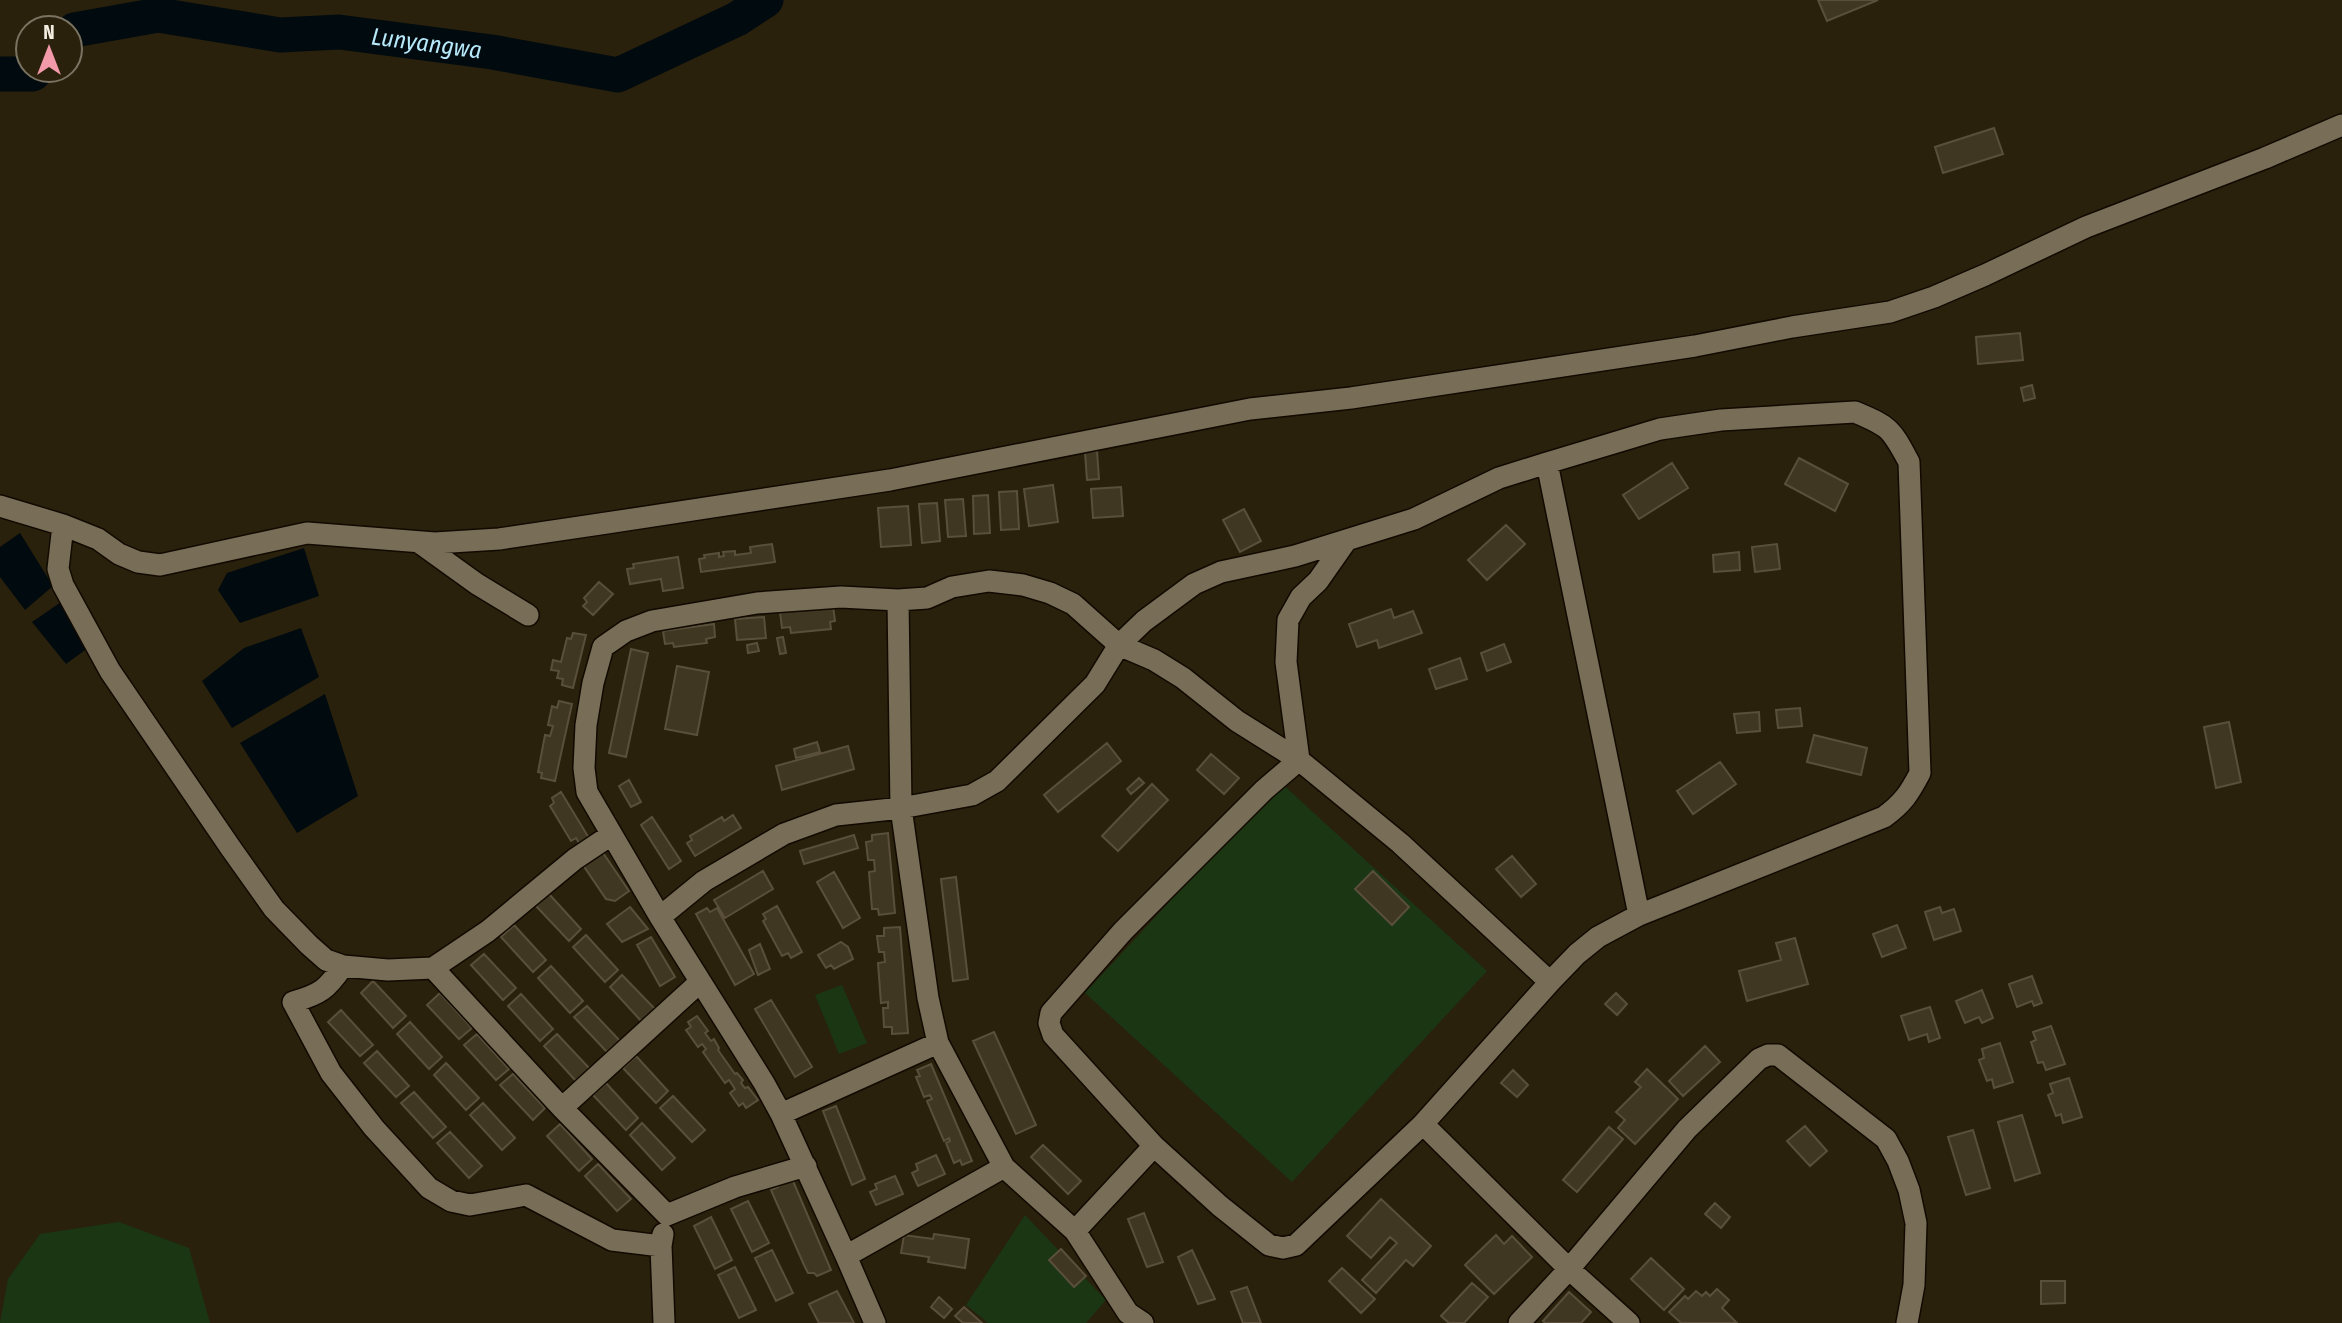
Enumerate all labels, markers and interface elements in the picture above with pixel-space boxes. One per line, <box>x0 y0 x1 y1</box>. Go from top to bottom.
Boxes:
north arrow <box>14 14 84 84</box>
text: N <box>43 21 55 44</box>
water label: Lunyangwa <box>370 22 484 65</box>

